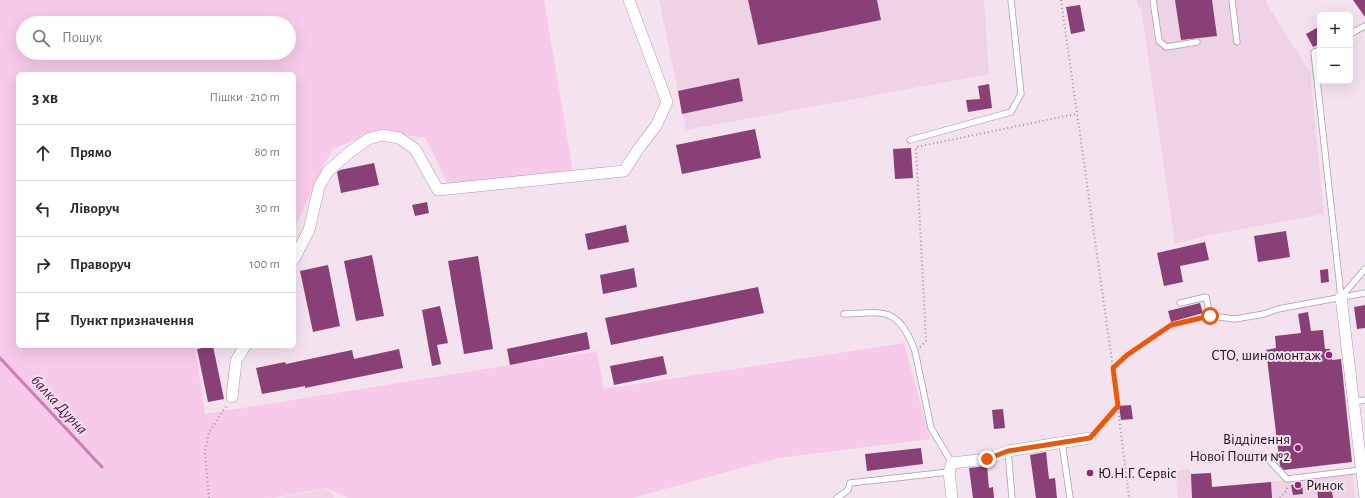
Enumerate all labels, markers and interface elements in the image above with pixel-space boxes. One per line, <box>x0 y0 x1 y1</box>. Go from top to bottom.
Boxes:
map controls <box>1317 12 1353 84</box>
button: + <box>1317 12 1353 48</box>
search box <box>16 16 296 60</box>
icon: search <box>30 27 52 49</box>
text: Пошук <box>62 30 102 45</box>
button: − <box>1317 48 1353 84</box>
text: 3 хв <box>32 89 58 106</box>
text: Пішки · 210 m <box>210 91 280 104</box>
icon: ahead <box>32 142 54 164</box>
text: Прямо <box>70 145 112 160</box>
text: 80 m <box>254 146 280 159</box>
icon: left <box>32 198 54 220</box>
text: Ліворуч <box>70 201 120 216</box>
text: 30 m <box>255 202 280 215</box>
icon: right <box>32 254 54 276</box>
text: Праворуч <box>70 257 131 272</box>
text: 100 m <box>249 258 280 271</box>
route start <box>1201 307 1219 325</box>
icon: arrive <box>32 310 54 332</box>
text: Пункт призначення <box>70 313 194 328</box>
place label: СТО, шиномонтаж <box>1211 348 1321 363</box>
marker: СТО, шиномонтаж <box>1324 350 1334 360</box>
water label: балка Дурна <box>27 372 90 438</box>
place label: Відділення Нової Пошти №2 <box>1189 432 1290 464</box>
marker: Відділення Нової Пошти №2 <box>1293 443 1303 453</box>
route end <box>978 450 996 468</box>
place label: Ю.Н.Г. Сервіс <box>1098 466 1176 481</box>
marker: Ю.Н.Г. Сервіс <box>1085 468 1095 478</box>
place label: Ринок <box>1306 478 1344 493</box>
marker: Ринок <box>1293 480 1303 490</box>

